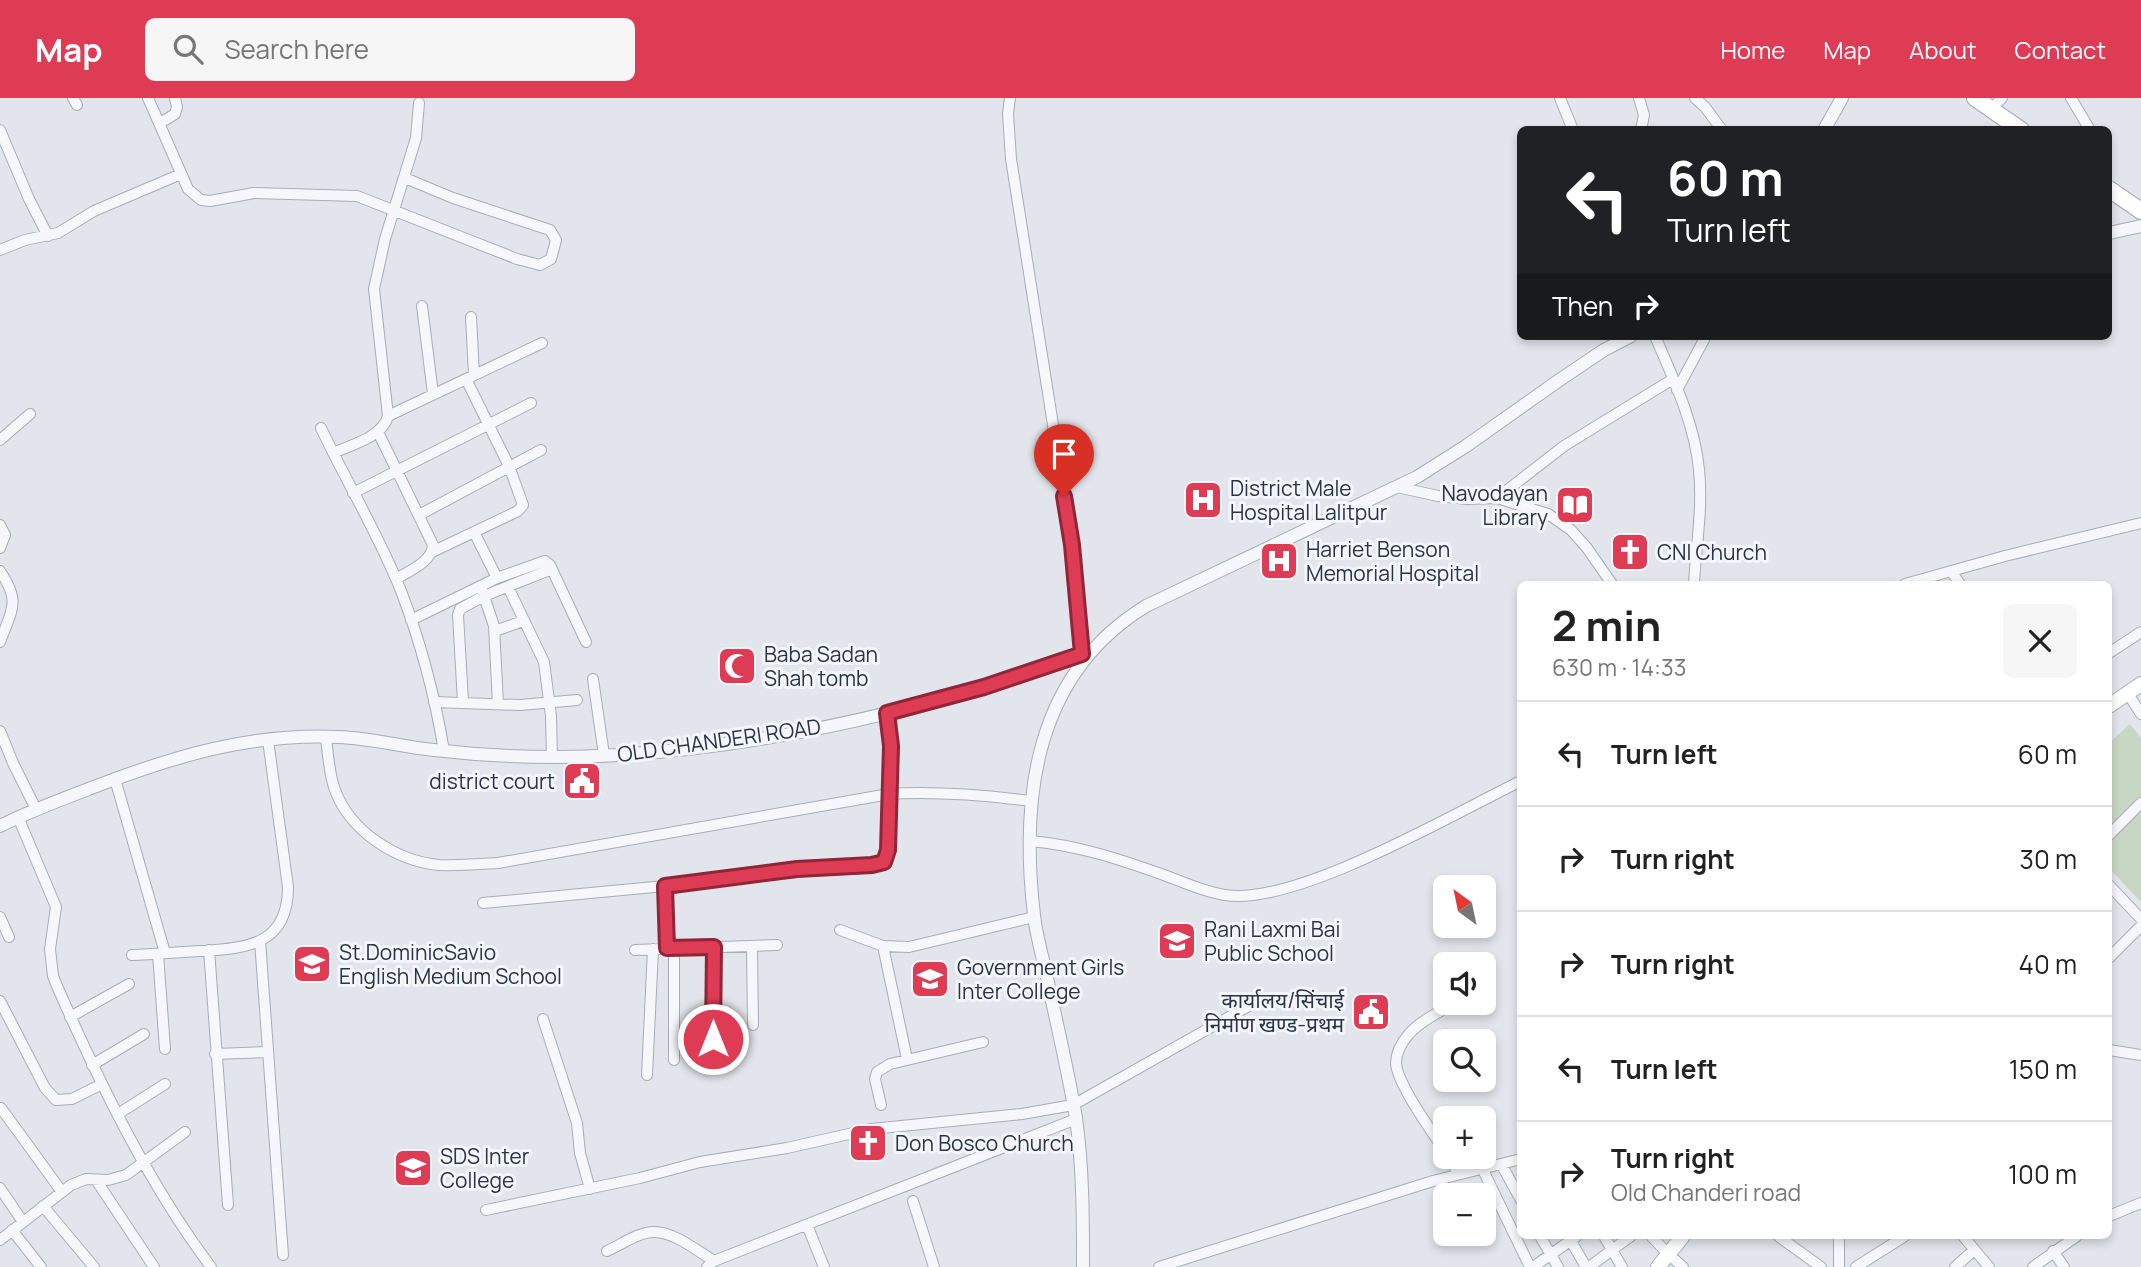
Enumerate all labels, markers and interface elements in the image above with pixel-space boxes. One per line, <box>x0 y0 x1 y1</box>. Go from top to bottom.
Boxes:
search box <box>145 18 635 81</box>
text: Map <box>35 27 103 72</box>
icon: search <box>169 30 207 68</box>
text: Search here <box>225 31 369 67</box>
text: Home <box>1720 33 1785 66</box>
text: Map <box>1823 33 1871 66</box>
text: About <box>1909 33 1977 66</box>
text: Contact <box>2015 33 2106 66</box>
text: 60 m <box>1667 144 1784 211</box>
icon: left <box>1552 154 1643 245</box>
text: Turn left <box>1667 208 1791 252</box>
icon: right <box>1627 287 1665 325</box>
text: Then <box>1552 288 1613 324</box>
pin <box>1034 424 1094 496</box>
icon: arrive <box>1045 435 1083 473</box>
place label: District Male Hospital Lalitpur <box>1230 474 1388 526</box>
hospital icon: District Male Hospital Lalitpur <box>1182 479 1224 521</box>
place label: Navodayan Library <box>1441 479 1548 531</box>
library icon: Navodayan Library <box>1554 484 1596 526</box>
church icon: CNI Church <box>1609 531 1651 573</box>
place label: Harriet Benson Memorial Hospital <box>1306 535 1479 587</box>
place label: CNI Church <box>1657 538 1767 566</box>
hospital icon: Harriet Benson Memorial Hospital <box>1258 540 1300 582</box>
text: 2 min <box>1552 596 1661 654</box>
button: close <box>2003 604 2077 678</box>
place label: Baba Sadan Shah tomb <box>764 640 878 692</box>
mosque icon: Baba Sadan Shah tomb <box>716 645 758 687</box>
text: 630 m · 14:33 <box>1552 651 1686 683</box>
street label: OLD CHANDERI ROAD <box>615 712 823 768</box>
icon: left <box>1552 735 1590 773</box>
text: Turn left <box>1611 736 1718 772</box>
text: 60 m <box>2018 736 2077 772</box>
public building icon: district court <box>561 760 603 802</box>
place label: district court <box>429 767 555 795</box>
icon: right <box>1552 840 1590 878</box>
text: Turn right <box>1611 841 1735 877</box>
text: 30 m <box>2020 841 2077 877</box>
north arrow <box>1433 875 1496 938</box>
map controls <box>1433 875 1496 1246</box>
place label: Rani Laxmi Bai Public School <box>1204 915 1340 967</box>
school or university icon: Rani Laxmi Bai Public School <box>1156 920 1198 962</box>
place label: St.DominicSavio English Medium School <box>339 938 562 990</box>
school or university icon: St.DominicSavio English Medium School <box>291 943 333 985</box>
icon: right <box>1552 945 1590 983</box>
text: Turn right <box>1611 946 1735 982</box>
text: 40 m <box>2019 946 2077 982</box>
button: sound <box>1433 952 1496 1015</box>
place label: Government Girls Inter College <box>957 953 1124 1005</box>
school or university icon: Government Girls Inter College <box>909 958 951 1000</box>
place label: कार्यालय/सिंचाई निर्माण खण्ड-प्रथम <box>1204 986 1345 1038</box>
public building icon: कार्यालय/सिंचाई निर्माण खण्ड-प्रथम <box>1350 991 1392 1033</box>
position arrow <box>676 1002 750 1076</box>
button: search <box>1433 1029 1496 1092</box>
icon: left <box>1552 1050 1590 1088</box>
text: Turn left <box>1611 1051 1718 1087</box>
text: 150 m <box>2009 1051 2077 1087</box>
button: + <box>1433 1106 1496 1169</box>
church icon: Don Bosco Church <box>847 1122 889 1164</box>
place label: Don Bosco Church <box>895 1129 1074 1157</box>
text: Turn right <box>1611 1140 1735 1176</box>
place label: SDS Inter College <box>440 1142 530 1194</box>
school or university icon: SDS Inter College <box>392 1147 434 1189</box>
icon: right <box>1552 1155 1590 1193</box>
text: 100 m <box>2008 1156 2077 1192</box>
text: Old Chanderi road <box>1611 1176 1801 1208</box>
button: − <box>1433 1183 1496 1246</box>

